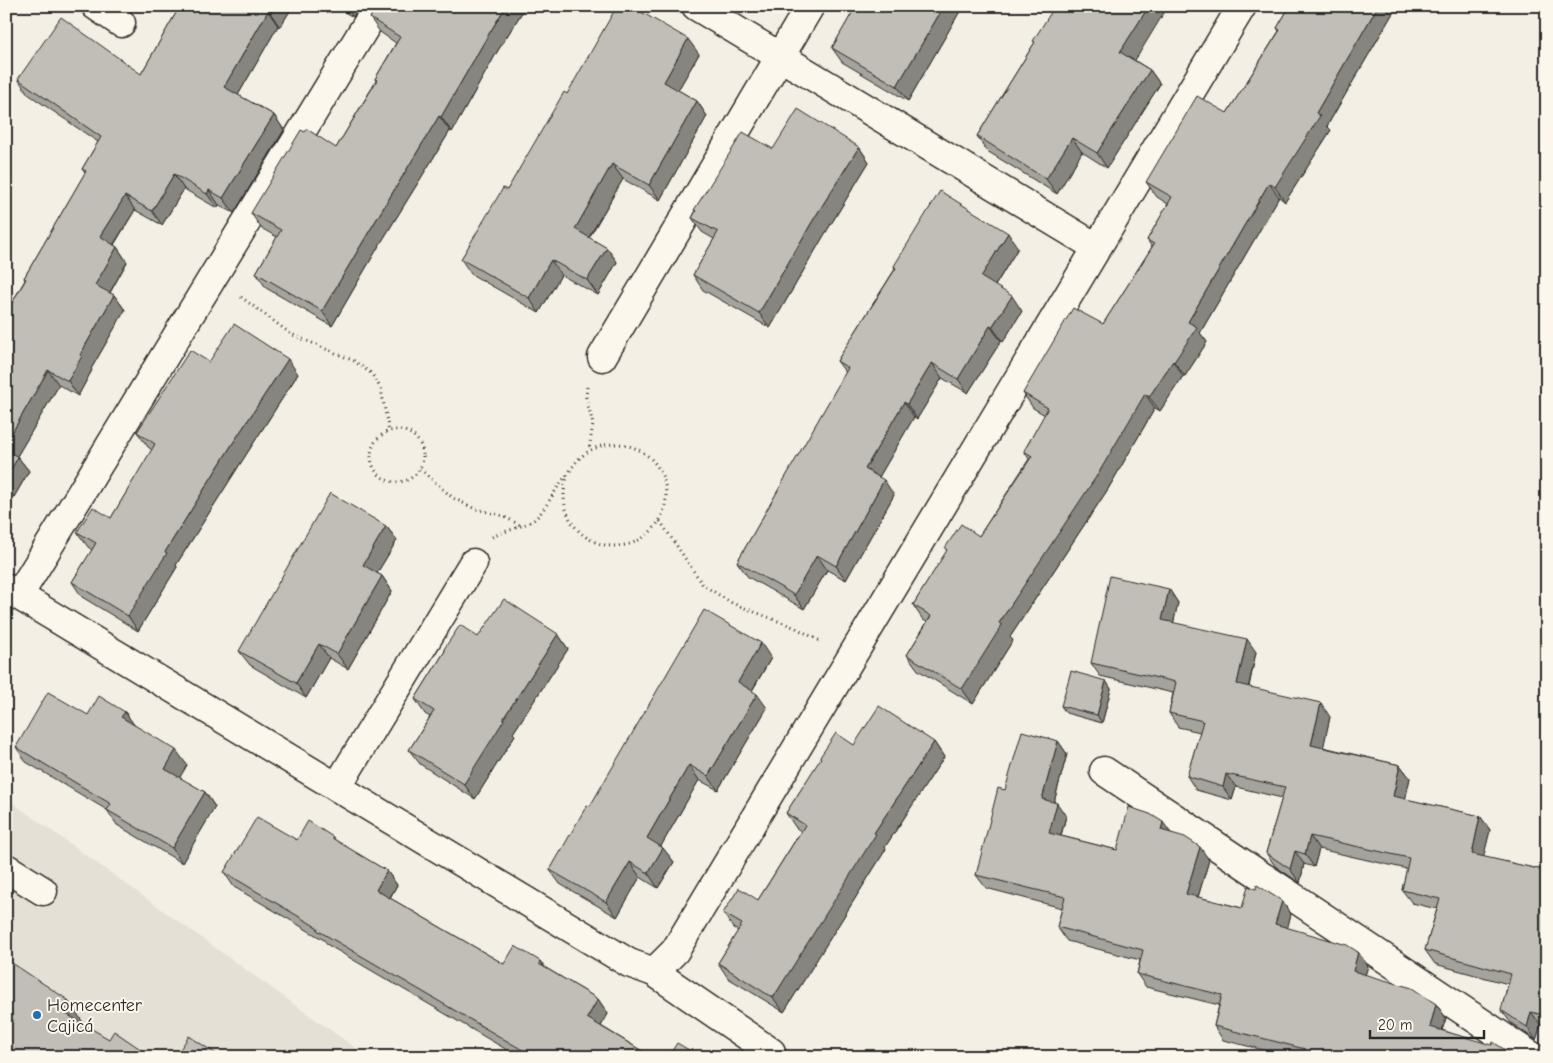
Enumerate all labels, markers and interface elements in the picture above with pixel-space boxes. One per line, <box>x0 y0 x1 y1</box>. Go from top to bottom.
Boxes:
place label: Homecenter Cajicá <box>47 995 143 1037</box>
scale bar <box>1370 1008 1484 1040</box>
marker: Homecenter Cajicá <box>31 1009 43 1021</box>
text: 20 m <box>1378 1016 1412 1034</box>

